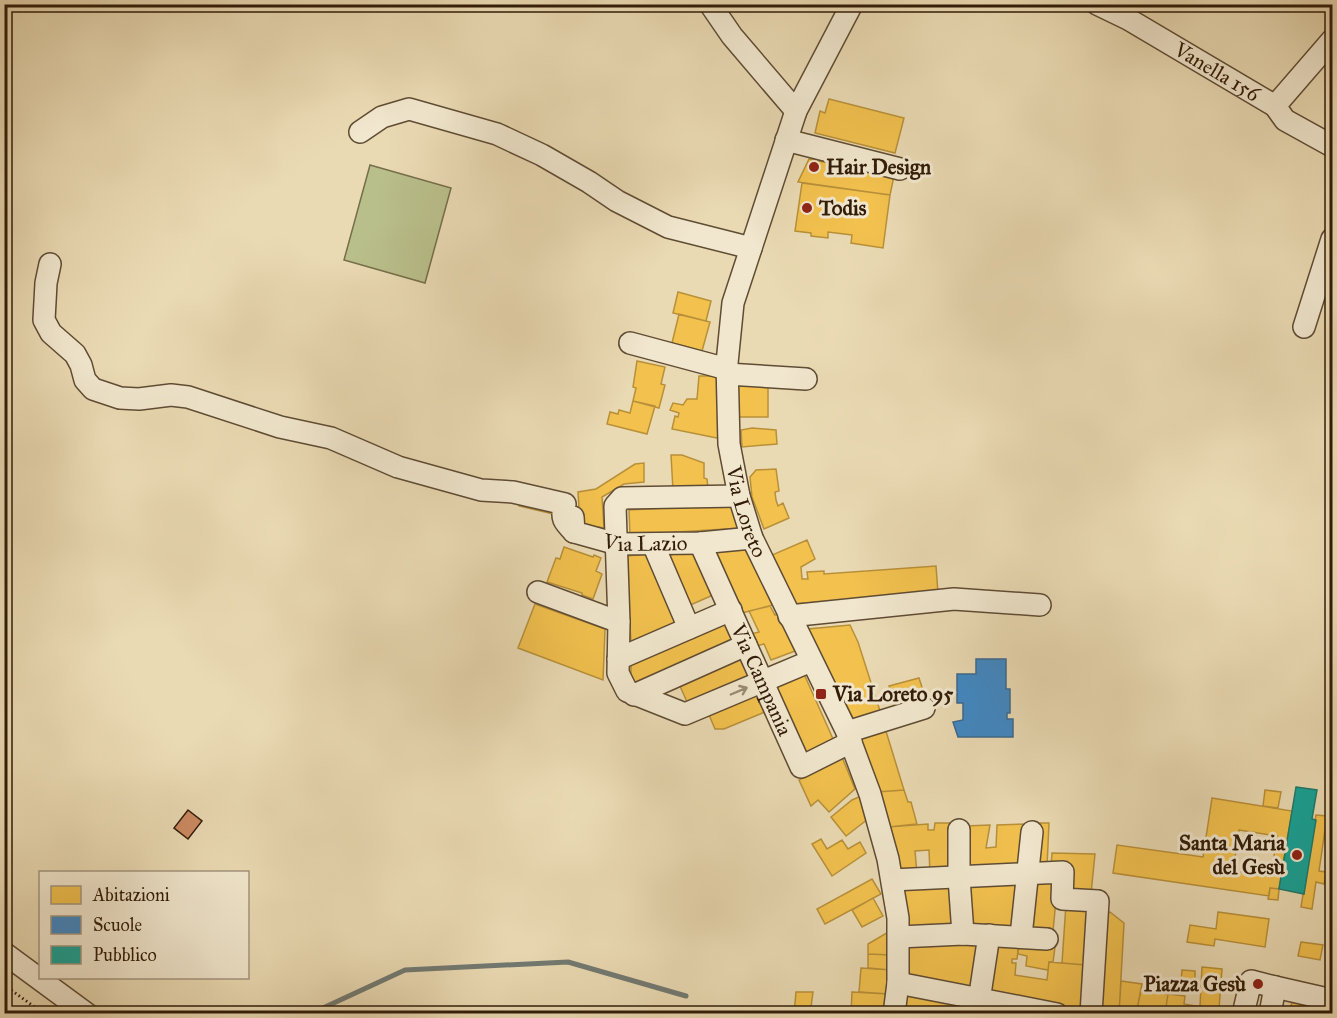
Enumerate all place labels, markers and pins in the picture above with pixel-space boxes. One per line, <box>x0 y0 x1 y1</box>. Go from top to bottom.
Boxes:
place label: Hair Design <box>826 154 932 180</box>
marker: Hair Design <box>807 160 821 174</box>
place label: Todis <box>818 195 867 221</box>
marker: Todis <box>800 201 814 215</box>
place label: Via Loreto 95 <box>832 681 953 707</box>
marker: Via Loreto 95 <box>814 687 828 701</box>
place label: Santa Maria del Gesù <box>1179 830 1286 880</box>
marker: Santa Maria del Gesù <box>1290 848 1304 862</box>
place label: Piazza Gesù <box>1144 971 1247 997</box>
marker: Piazza Gesù <box>1251 977 1265 991</box>

